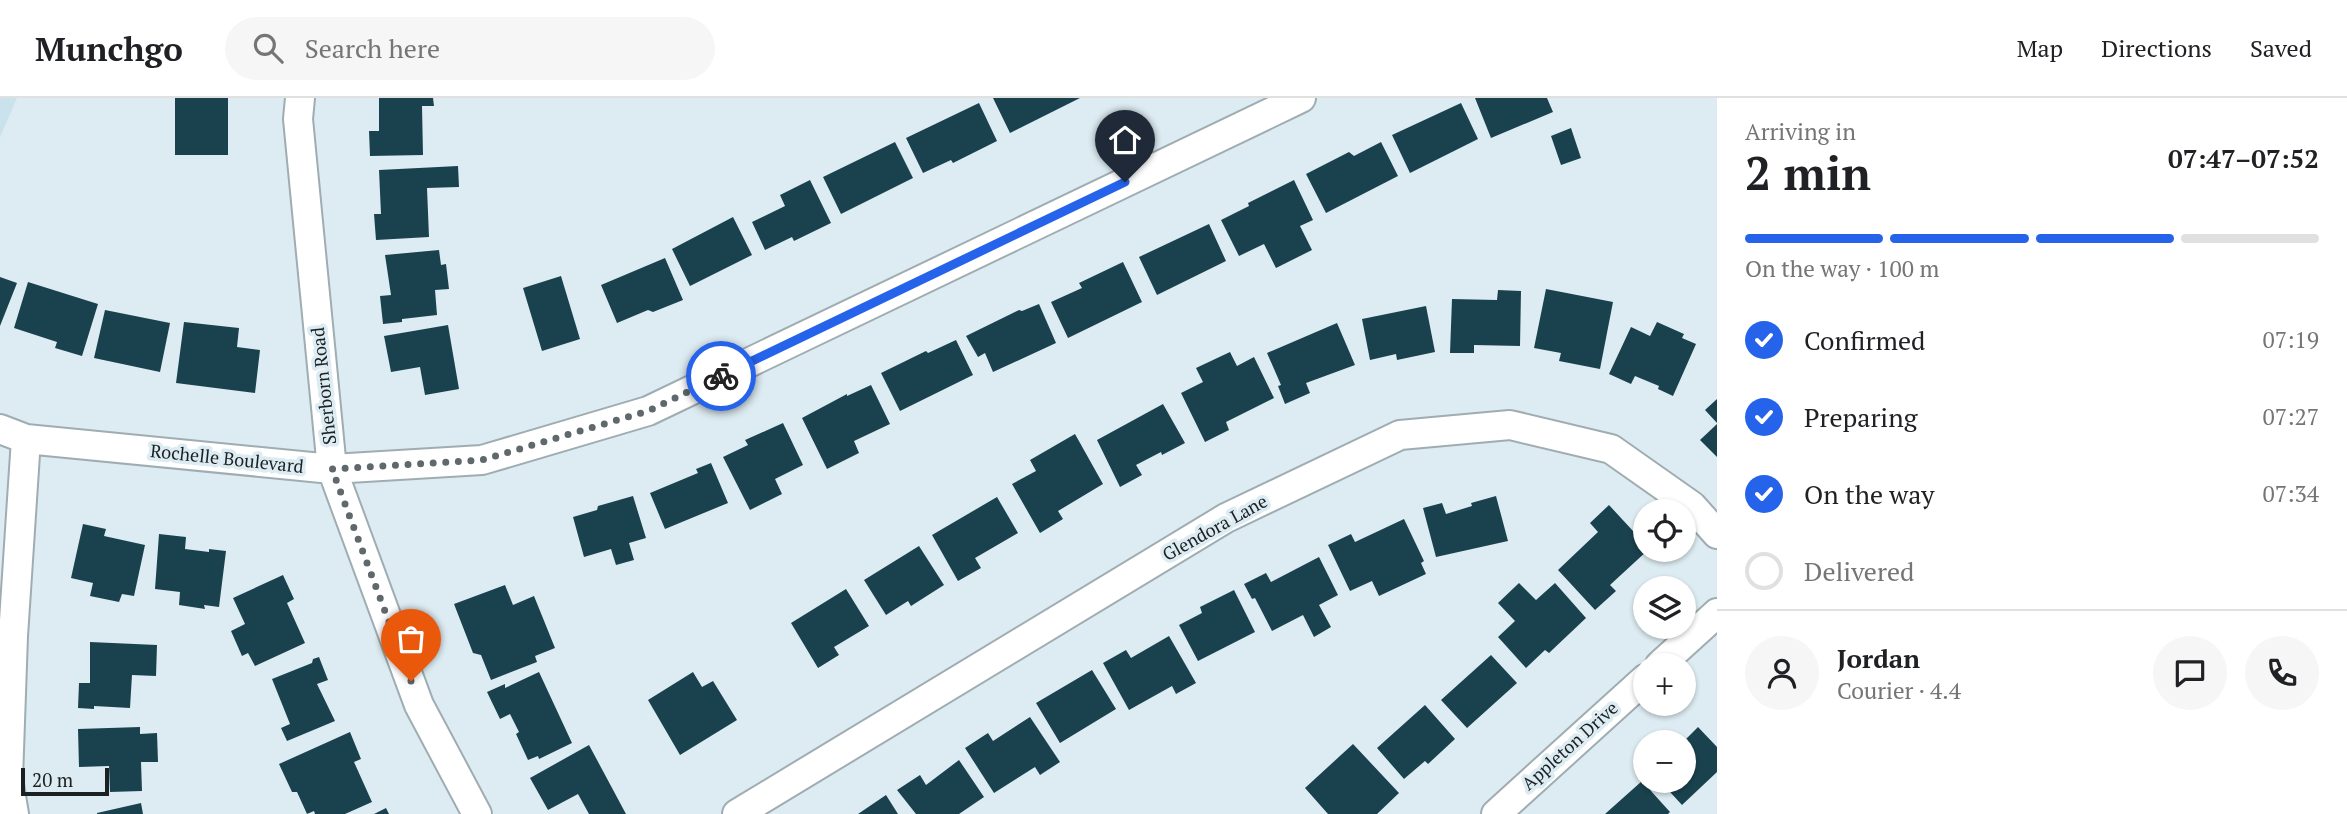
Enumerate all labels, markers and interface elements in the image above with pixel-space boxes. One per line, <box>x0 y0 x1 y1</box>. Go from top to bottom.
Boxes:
search box <box>225 17 715 80</box>
text: Munchgo <box>35 27 183 70</box>
icon: search <box>249 29 287 67</box>
text: Search here <box>305 31 440 65</box>
text: Map <box>2017 32 2063 64</box>
text: Directions <box>2101 32 2212 64</box>
text: Saved <box>2250 32 2312 64</box>
pin <box>1095 110 1155 182</box>
text: Arriving in <box>1745 116 1856 147</box>
icon: home <box>1106 121 1144 159</box>
text: 07:47–07:52 <box>2168 141 2319 175</box>
text: 2 min <box>1745 142 1871 203</box>
text: On the way · 100 m <box>1745 253 1939 284</box>
icon: check <box>1745 321 1783 359</box>
text: Confirmed <box>1804 323 1925 357</box>
text: 07:19 <box>2262 324 2319 355</box>
street label: Sherborn Road <box>305 326 341 446</box>
courier <box>686 341 756 411</box>
icon: bike <box>702 357 740 395</box>
icon: check <box>1745 398 1783 436</box>
text: Preparing <box>1804 400 1917 434</box>
text: 07:27 <box>2262 401 2319 432</box>
street label: Rochelle Boulevard <box>149 438 305 478</box>
icon: check <box>1745 475 1783 513</box>
text: On the way <box>1804 477 1935 511</box>
text: 07:34 <box>2262 478 2319 509</box>
street label: Glendora Lane <box>1158 488 1271 566</box>
map controls <box>1633 499 1696 793</box>
button: locate <box>1633 499 1696 562</box>
text: Delivered <box>1804 554 1914 588</box>
button: layers <box>1633 576 1696 639</box>
pin <box>381 609 441 681</box>
icon: bag <box>392 620 430 658</box>
button: person <box>1745 636 1819 710</box>
button: chat <box>2153 636 2227 710</box>
button: phone <box>2245 636 2319 710</box>
text: Jordan <box>1837 641 1920 675</box>
button: + <box>1633 653 1696 716</box>
text: Courier · 4.4 <box>1837 675 1961 706</box>
street label: Appleton Drive <box>1516 696 1623 795</box>
button: − <box>1633 730 1696 793</box>
scale bar <box>21 765 108 797</box>
text: 20 m <box>32 767 73 792</box>

